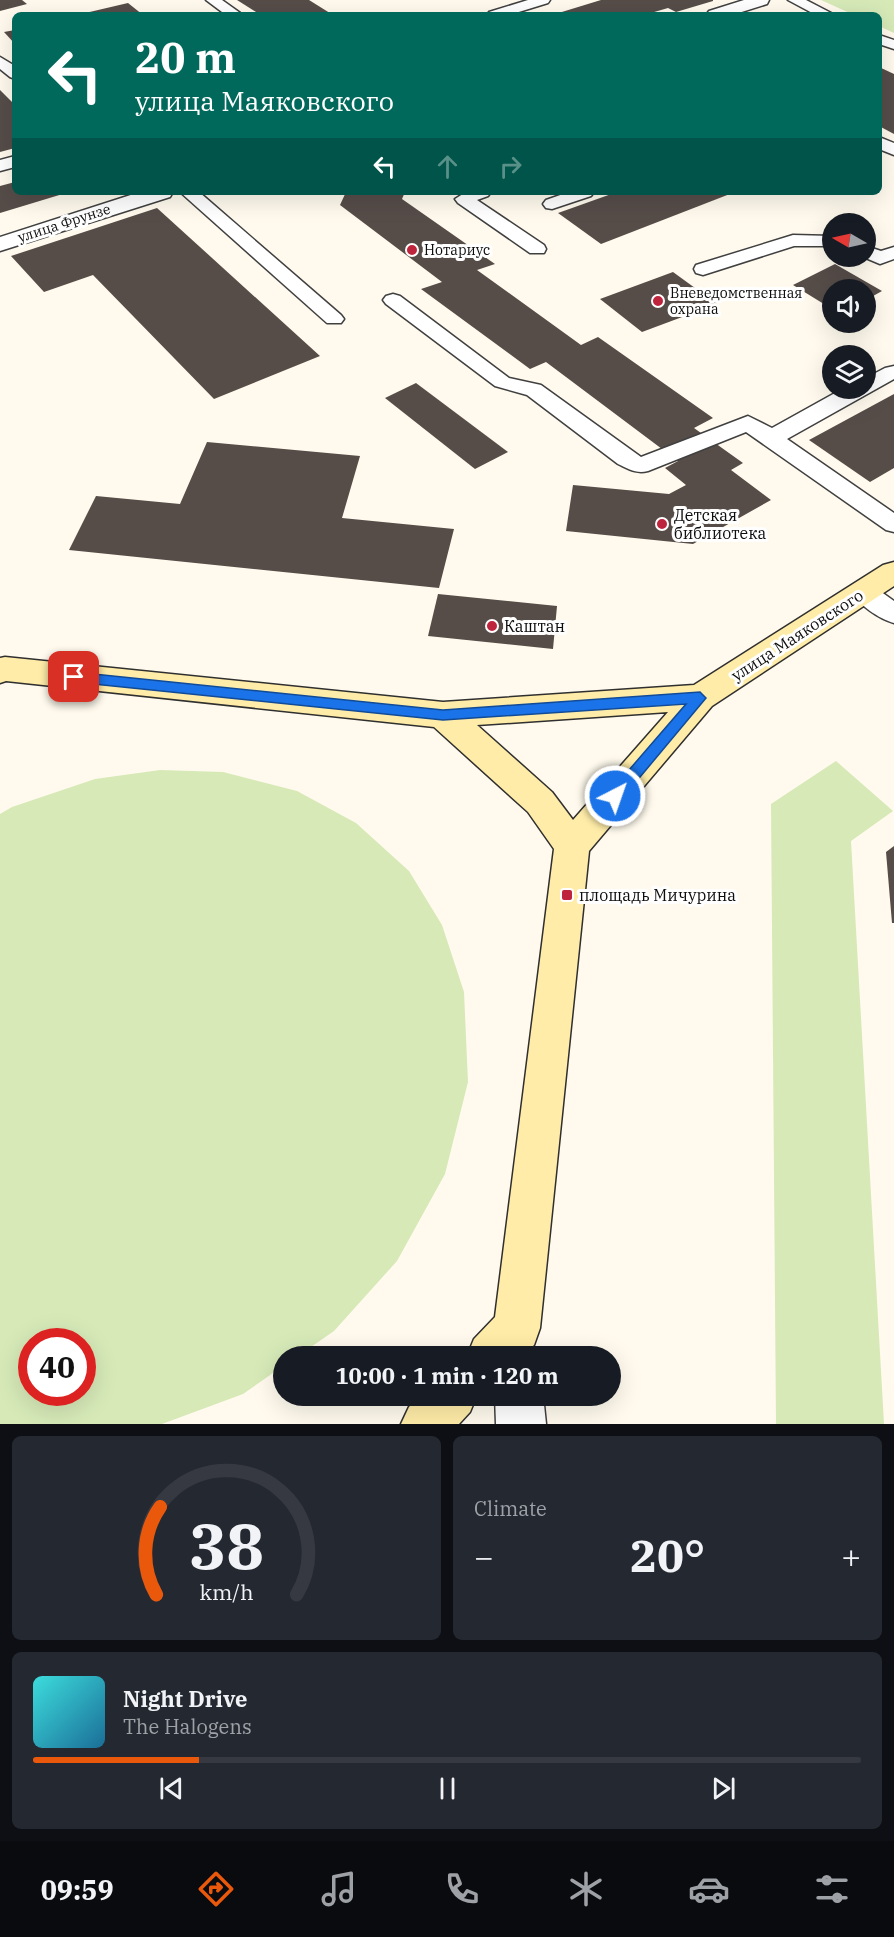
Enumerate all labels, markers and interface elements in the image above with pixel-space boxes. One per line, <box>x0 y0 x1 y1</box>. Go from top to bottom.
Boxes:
text: 20 m <box>135 30 236 85</box>
icon: left <box>36 36 114 114</box>
text: улица Маяковского <box>135 83 394 118</box>
icon: left <box>368 150 401 183</box>
icon: ahead <box>431 150 464 183</box>
icon: right <box>494 150 527 183</box>
street label: улица Фрунзе <box>16 200 112 246</box>
north arrow <box>822 213 876 267</box>
map controls <box>822 213 876 399</box>
place label: Нотариус <box>424 241 490 259</box>
marker: Нотариус <box>405 243 419 257</box>
button: sound <box>822 279 876 333</box>
place label: Вневедомственная охрана <box>670 284 802 318</box>
marker: Вневедомственная охрана <box>651 294 665 308</box>
button: layers <box>822 345 876 399</box>
place label: Детская библиотека <box>674 505 766 543</box>
marker: Детская библиотека <box>655 517 669 531</box>
street label: улица Маяковского <box>727 585 867 685</box>
place label: Каштан <box>504 616 565 636</box>
marker: Каштан <box>485 619 499 633</box>
pin <box>48 651 99 702</box>
icon: arrive <box>57 660 90 693</box>
position arrow <box>583 764 647 828</box>
place label: площадь Мичурина <box>579 885 736 905</box>
marker: площадь Мичурина <box>560 888 574 902</box>
speed limit sign: 40 <box>18 1328 96 1406</box>
text: 10:00 · 1 min · 120 m <box>335 1361 559 1390</box>
text: Climate <box>474 1495 547 1522</box>
text: 38 <box>189 1505 264 1586</box>
text: 20° <box>630 1526 705 1584</box>
text: − <box>474 1535 494 1578</box>
text: + <box>841 1535 861 1578</box>
text: km/h <box>199 1578 254 1606</box>
text: Night Drive <box>123 1684 248 1713</box>
text: The Halogens <box>123 1713 252 1740</box>
icon: previous <box>155 1772 188 1805</box>
icon: pause <box>431 1772 464 1805</box>
icon: next <box>707 1772 740 1805</box>
icon: directions <box>195 1868 237 1910</box>
icon: music <box>318 1868 360 1910</box>
icon: phone <box>441 1868 483 1910</box>
icon: climate <box>565 1868 607 1910</box>
icon: car <box>688 1868 730 1910</box>
icon: filters <box>811 1868 853 1910</box>
text: 09:59 <box>41 1872 114 1907</box>

